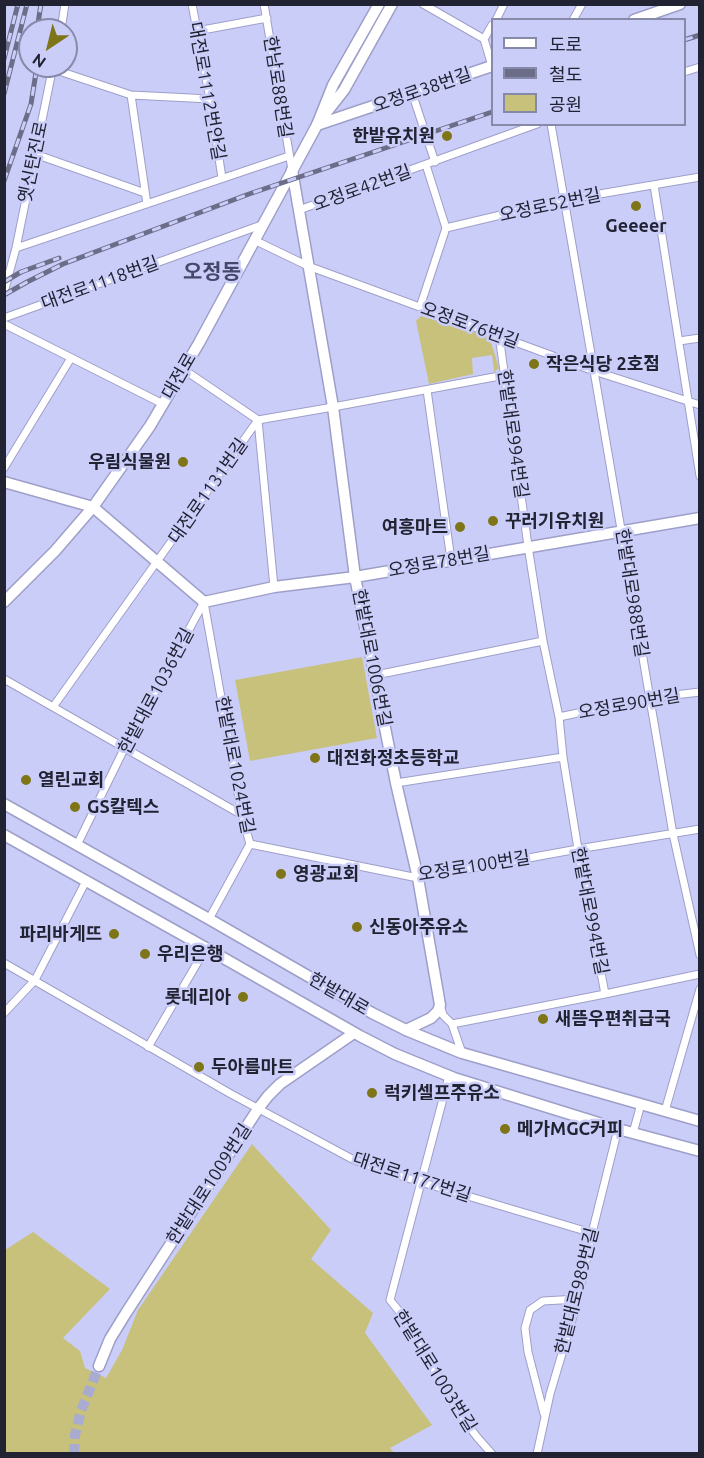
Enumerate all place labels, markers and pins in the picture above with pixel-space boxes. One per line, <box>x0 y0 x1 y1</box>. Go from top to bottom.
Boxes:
place label: 한밭유치원 <box>352 125 435 147</box>
marker: 한밭유치원 <box>440 129 454 143</box>
marker: Geeeer <box>629 199 643 213</box>
place label: Geeeer <box>605 215 667 237</box>
place label: 작은식당 2호점 <box>546 353 660 375</box>
marker: 작은식당 2호점 <box>527 357 541 371</box>
place label: 우림식물원 <box>88 451 171 473</box>
marker: 우림식물원 <box>176 455 190 469</box>
place label: 꾸러기유치원 <box>505 510 604 532</box>
marker: 꾸러기유치원 <box>486 514 500 528</box>
place label: 여흥마트 <box>382 516 448 538</box>
marker: 여흥마트 <box>453 520 467 534</box>
place label: 대전화정초등학교 <box>327 747 459 769</box>
marker: 대전화정초등학교 <box>308 751 322 765</box>
place label: 열린교회 <box>38 769 104 791</box>
marker: 열린교회 <box>19 773 33 787</box>
place label: GS칼텍스 <box>87 796 159 818</box>
marker: GS칼텍스 <box>68 800 82 814</box>
place label: 영광교회 <box>293 863 359 885</box>
marker: 영광교회 <box>274 867 288 881</box>
place label: 신동아주유소 <box>369 916 468 938</box>
marker: 신동아주유소 <box>350 920 364 934</box>
place label: 파리바게뜨 <box>19 923 102 945</box>
marker: 파리바게뜨 <box>107 927 121 941</box>
place label: 우리은행 <box>157 943 223 965</box>
marker: 우리은행 <box>138 947 152 961</box>
place label: 롯데리아 <box>165 986 231 1008</box>
marker: 롯데리아 <box>236 990 250 1004</box>
place label: 새뜸우편취급국 <box>555 1008 671 1030</box>
marker: 새뜸우편취급국 <box>536 1012 550 1026</box>
place label: 두아름마트 <box>211 1056 294 1078</box>
marker: 두아름마트 <box>192 1060 206 1074</box>
place label: 럭키셀프주유소 <box>384 1082 500 1104</box>
marker: 럭키셀프주유소 <box>365 1086 379 1100</box>
place label: 메가MGC커피 <box>517 1118 623 1140</box>
marker: 메가MGC커피 <box>498 1122 512 1136</box>

